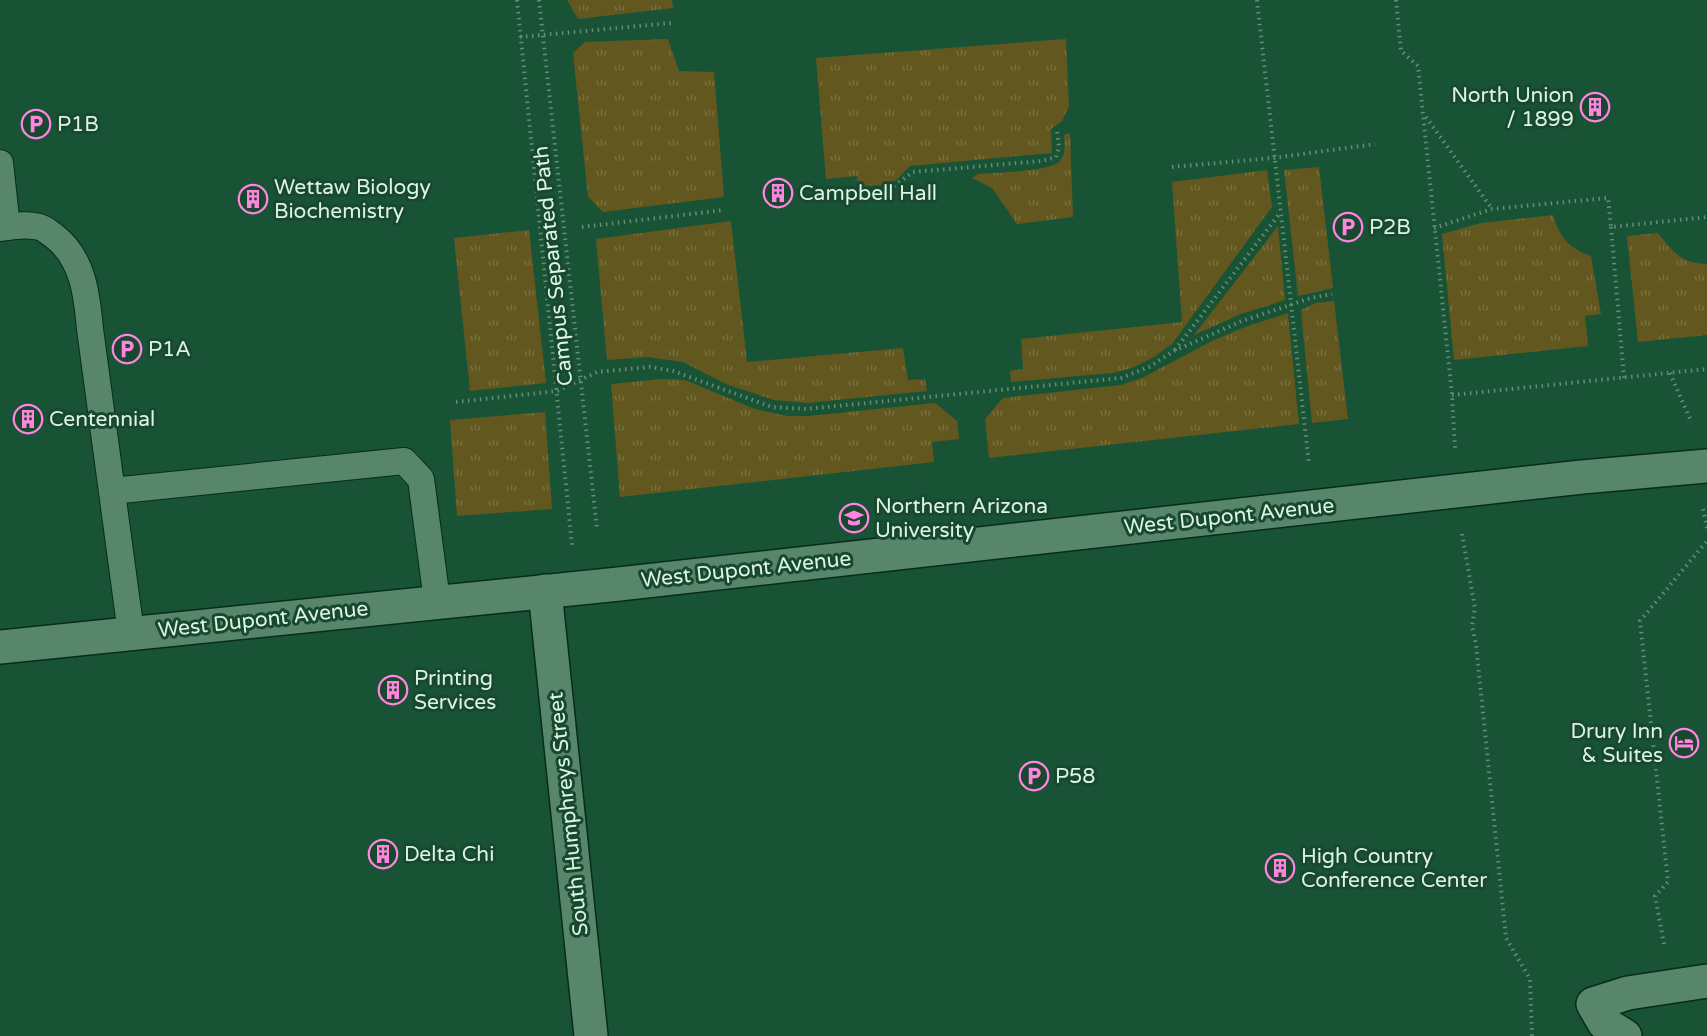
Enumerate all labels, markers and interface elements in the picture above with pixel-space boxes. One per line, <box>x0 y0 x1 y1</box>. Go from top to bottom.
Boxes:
place label: North Union / 1899 <box>1451 83 1574 132</box>
building icon: North Union / 1899 <box>1579 91 1611 123</box>
parking icon: P1B <box>20 108 52 140</box>
place label: P1B <box>57 112 99 137</box>
street label: Campus Separated Path <box>528 145 579 387</box>
place label: Wettaw Biology Biochemistry <box>274 175 431 224</box>
building icon: Campbell Hall <box>762 177 794 209</box>
place label: Campbell Hall <box>799 181 937 206</box>
building icon: Wettaw Biology Biochemistry <box>237 183 269 215</box>
parking icon: P2B <box>1332 211 1364 243</box>
place label: P2B <box>1369 215 1411 240</box>
parking icon: P1A <box>111 333 143 365</box>
place label: P1A <box>148 337 191 362</box>
building icon: Centennial <box>12 403 44 435</box>
place label: Centennial <box>49 407 155 432</box>
street label: West Dupont Avenue <box>1123 493 1336 540</box>
place label: Northern Arizona University <box>875 494 1048 543</box>
school or university icon: Northern Arizona University <box>838 502 870 534</box>
street label: West Dupont Avenue <box>640 546 853 593</box>
street label: West Dupont Avenue <box>157 596 370 643</box>
place label: Printing Services <box>414 666 496 715</box>
building icon: Printing Services <box>377 674 409 706</box>
street label: South Humphreys Street <box>543 691 594 937</box>
place label: Drury Inn & Suites <box>1570 719 1663 768</box>
hotel icon: Drury Inn & Suites <box>1668 727 1700 759</box>
parking icon: P58 <box>1018 760 1050 792</box>
place label: P58 <box>1055 764 1096 789</box>
building icon: Delta Chi <box>367 838 399 870</box>
place label: Delta Chi <box>404 842 494 867</box>
place label: High Country Conference Center <box>1301 844 1487 893</box>
building icon: High Country Conference Center <box>1264 852 1296 884</box>

